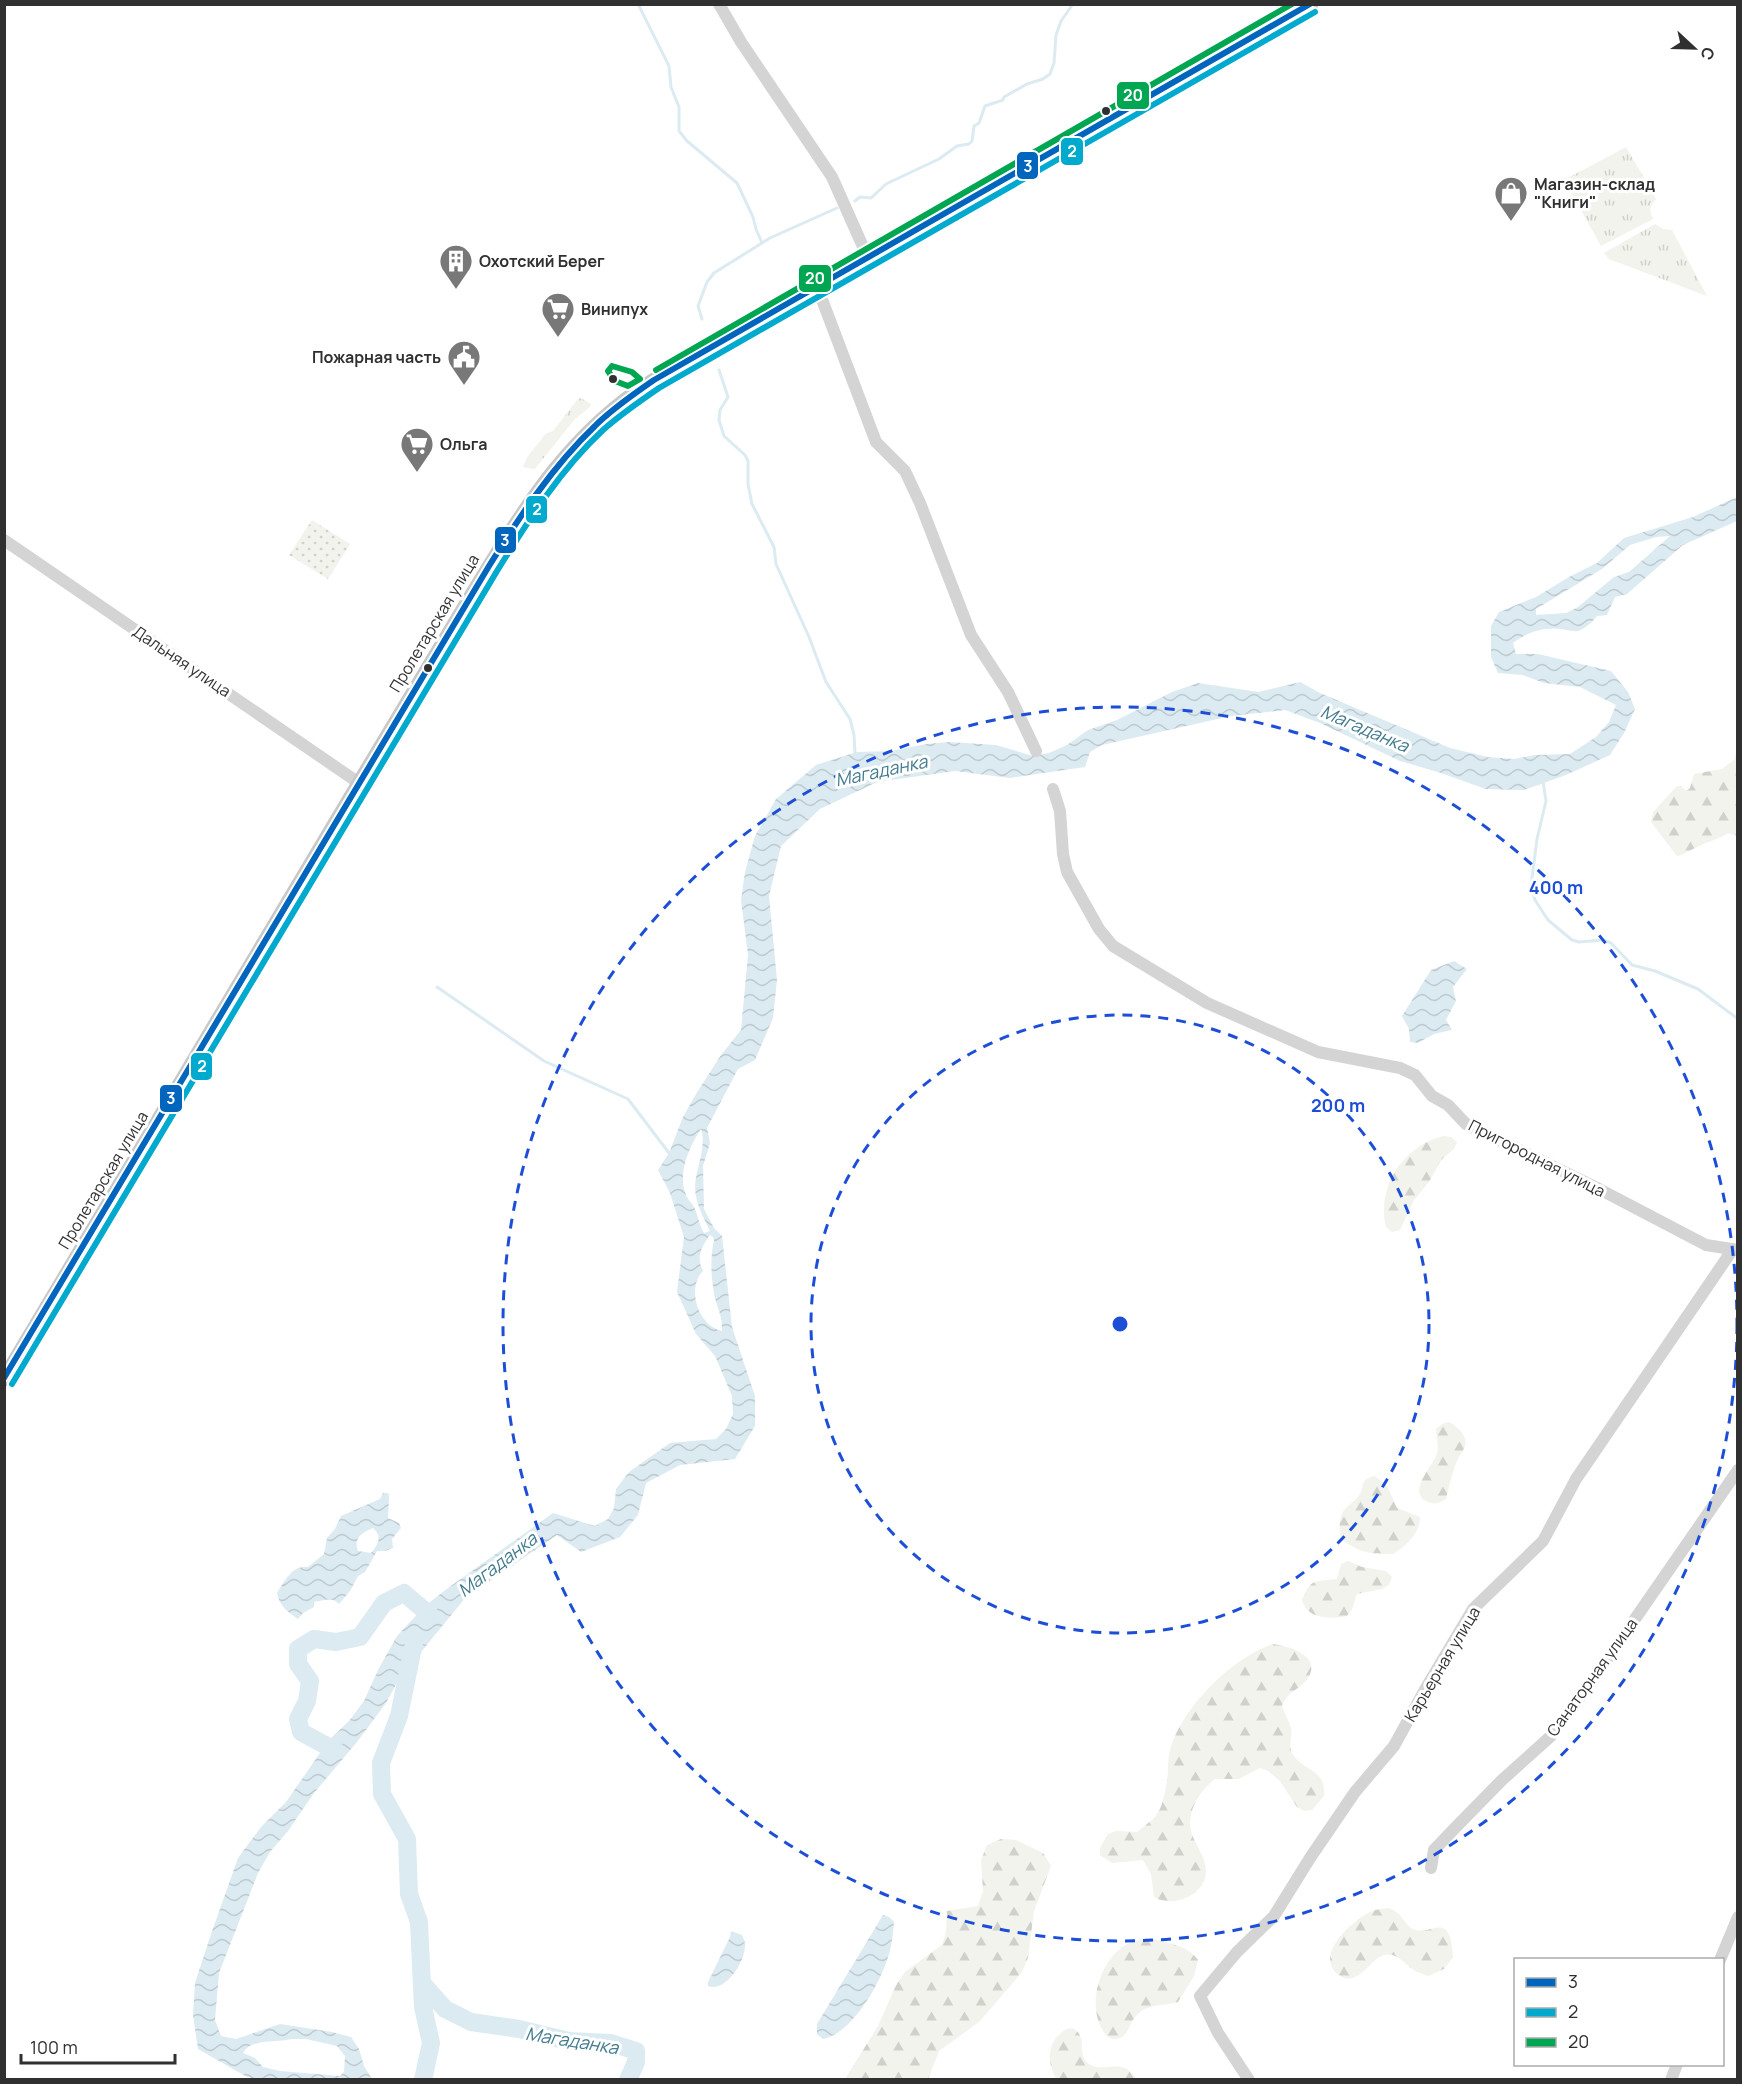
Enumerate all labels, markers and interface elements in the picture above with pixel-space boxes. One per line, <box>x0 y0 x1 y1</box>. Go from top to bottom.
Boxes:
north arrow <box>1664 18 1724 78</box>
text: С <box>1695 44 1720 63</box>
line badge: 20 <box>1116 81 1150 110</box>
text: 20 <box>1123 84 1143 106</box>
unlabelled marker <box>1100 105 1112 117</box>
line badge: 2 <box>1060 137 1084 166</box>
text: 2 <box>1067 140 1077 162</box>
line badge: 3 <box>1016 151 1039 180</box>
text: 3 <box>1023 155 1033 177</box>
place label: Магазин-склад "Книги" <box>1534 173 1655 213</box>
shop icon: Магазин-склад "Книги" <box>1493 175 1529 222</box>
building icon: Охотский Берег <box>438 243 474 290</box>
place label: Охотский Берег <box>479 250 605 272</box>
line badge: 20 <box>798 264 832 293</box>
text: 20 <box>805 267 825 289</box>
supermarket icon: Винипух <box>540 291 576 338</box>
place label: Винипух <box>581 298 648 320</box>
public building icon: Пожарная часть <box>446 339 482 386</box>
place label: Пожарная часть <box>312 346 441 368</box>
unlabelled marker <box>607 373 619 385</box>
supermarket icon: Ольга <box>399 426 435 473</box>
place label: Ольга <box>440 433 487 455</box>
line badge: 2 <box>525 495 548 524</box>
text: 2 <box>532 498 542 520</box>
line badge: 3 <box>494 526 517 554</box>
text: 3 <box>500 529 510 551</box>
street label: Пролетарская улица <box>384 550 484 696</box>
street label: Дальняя улица <box>129 620 235 702</box>
unlabelled marker <box>422 662 434 674</box>
water label: Магаданка <box>1317 699 1414 758</box>
water label: Магаданка <box>833 748 930 791</box>
text: 400 m <box>1529 875 1583 899</box>
line badge: 2 <box>190 1052 213 1081</box>
text: 2 <box>197 1055 207 1077</box>
line badge: 3 <box>159 1084 183 1113</box>
text: 3 <box>166 1087 176 1109</box>
text: 200 m <box>1311 1093 1365 1117</box>
street label: Пролетарская улица <box>53 1107 153 1253</box>
street label: Пригородная улица <box>1465 1114 1609 1202</box>
centre of rings <box>1110 1314 1130 1334</box>
water label: Магаданка <box>452 1526 542 1602</box>
street label: Карьерная улица <box>1399 1602 1485 1726</box>
street label: Санаторная улица <box>1542 1613 1642 1741</box>
legend <box>1514 1958 1724 2066</box>
text: 3 <box>1568 1969 1578 1993</box>
text: 2 <box>1568 1999 1578 2023</box>
water label: Магаданка <box>524 2021 621 2059</box>
scale bar <box>21 2027 176 2065</box>
text: 20 <box>1568 2029 1589 2053</box>
text: 100 m <box>30 2035 78 2059</box>

